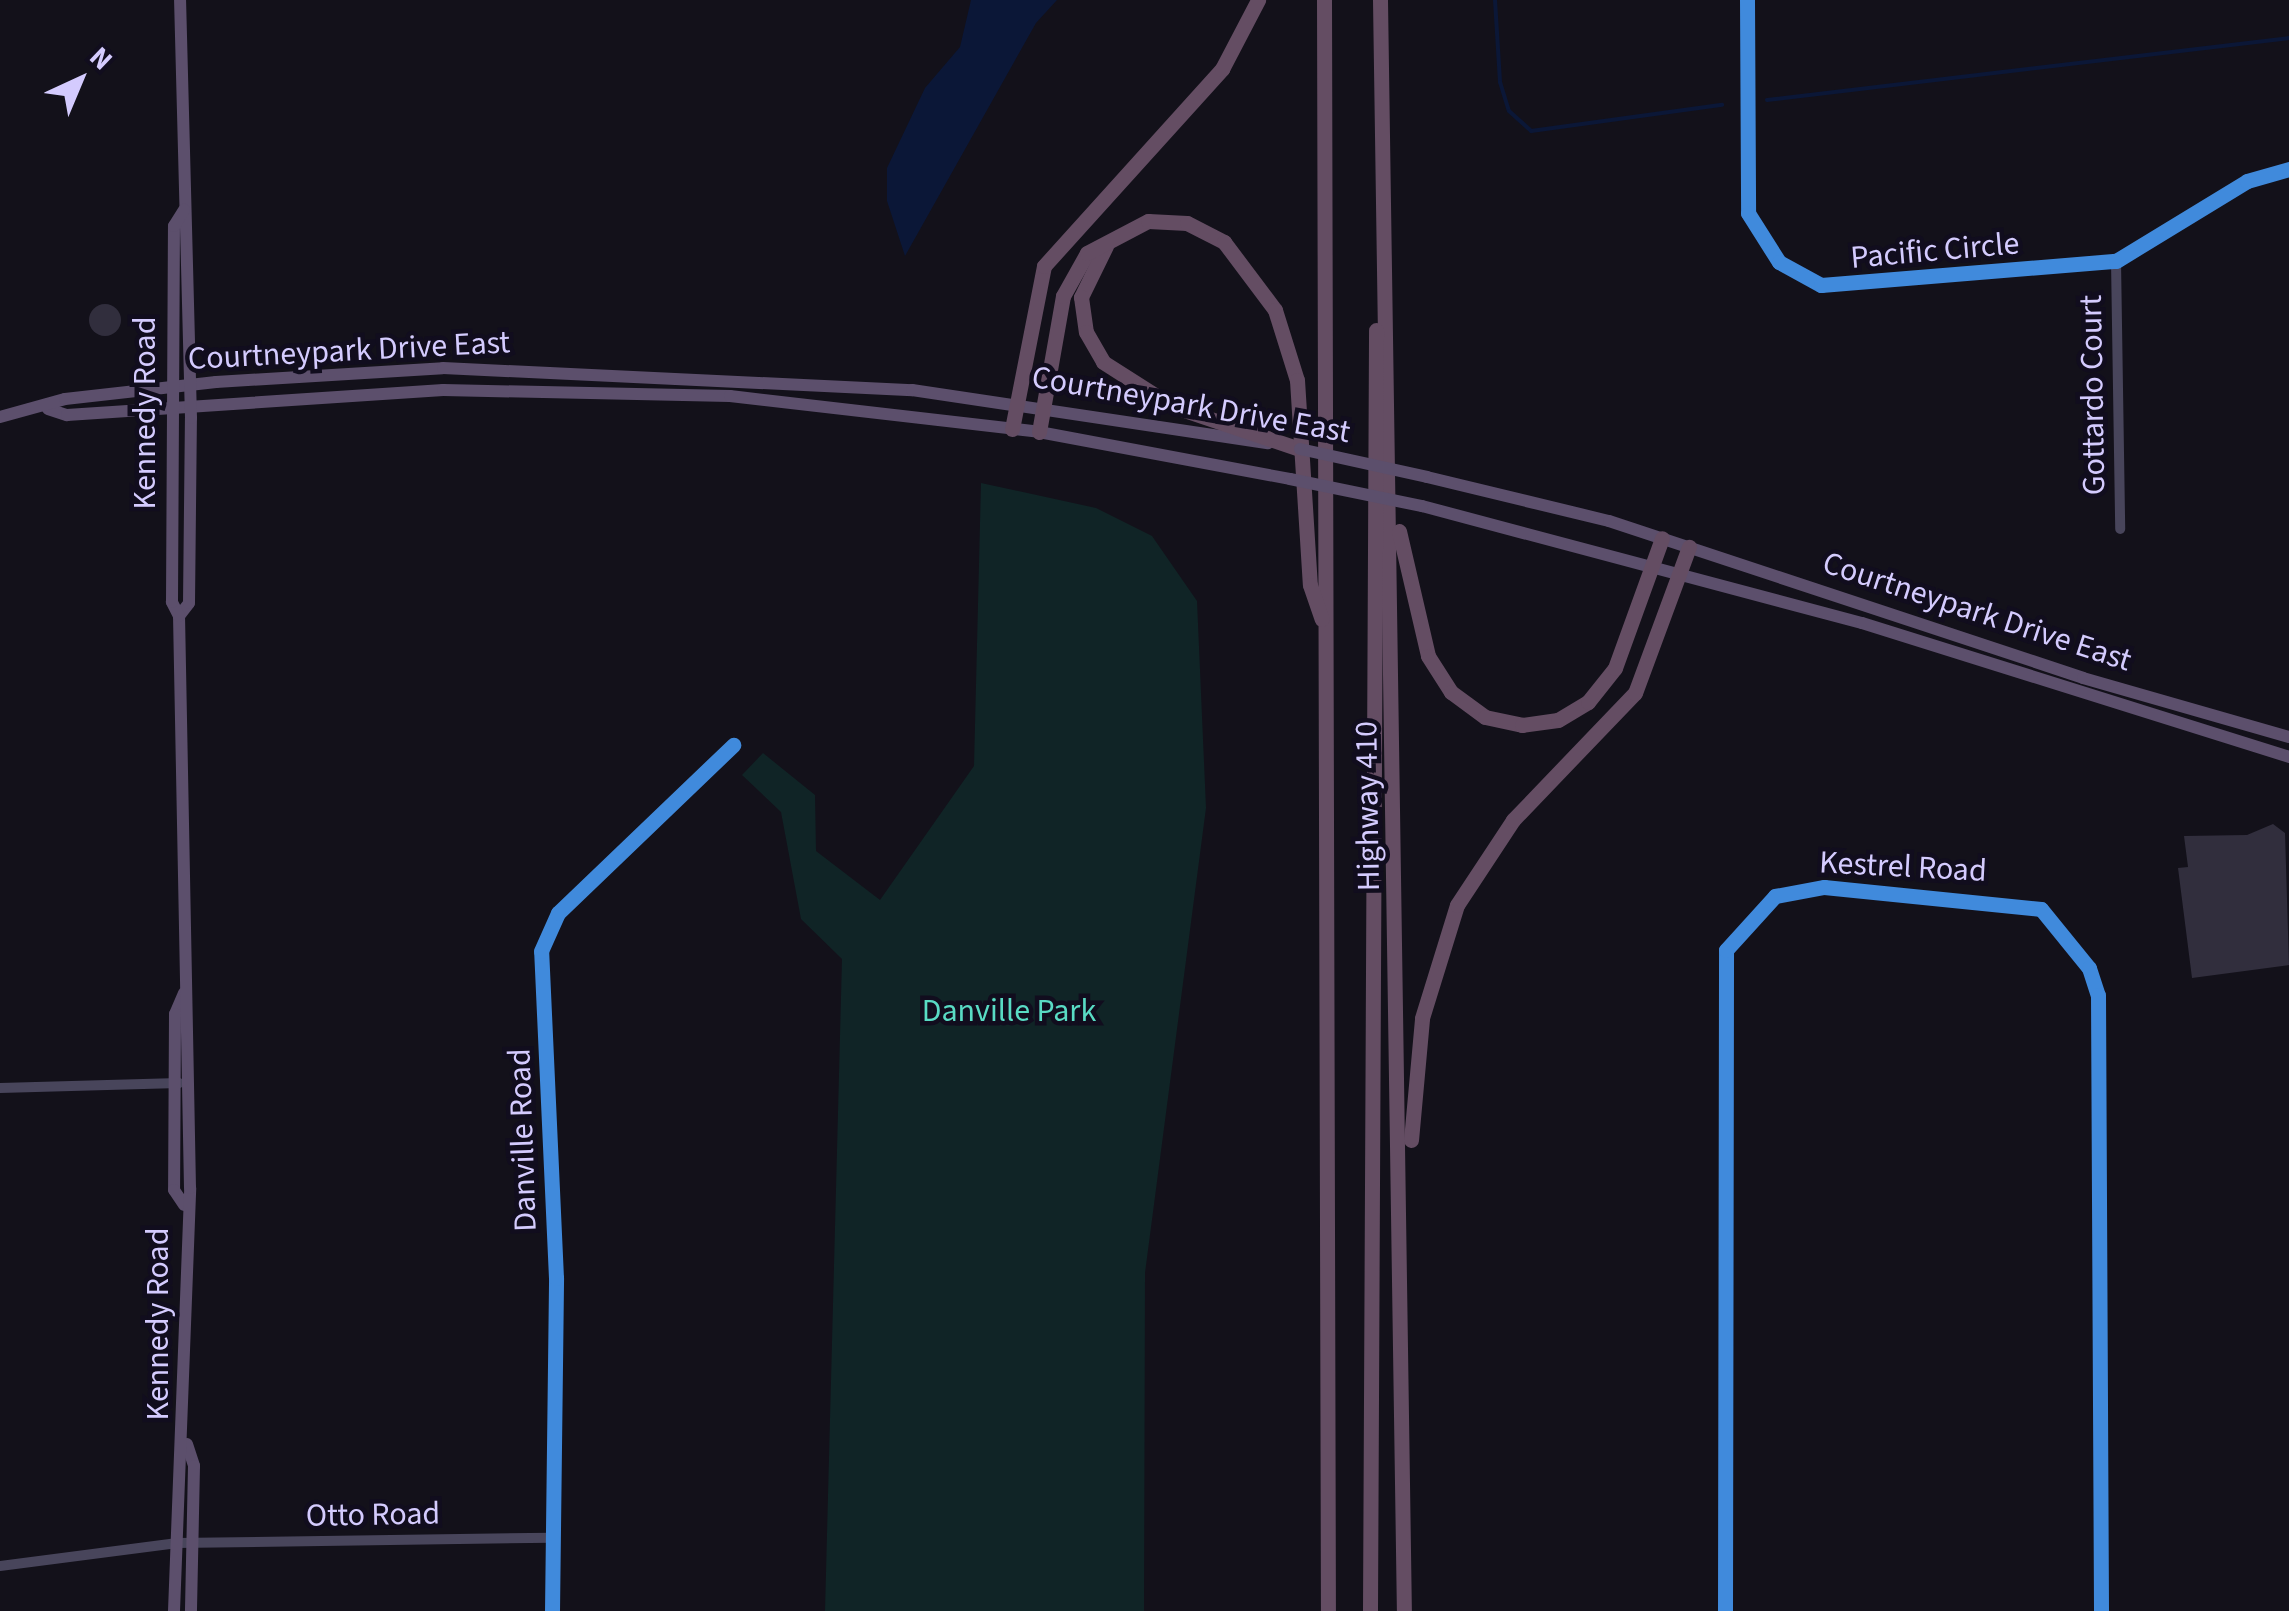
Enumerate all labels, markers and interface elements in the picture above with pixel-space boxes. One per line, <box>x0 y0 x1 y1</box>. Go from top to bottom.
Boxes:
north arrow <box>30 30 130 130</box>
text: N <box>80 38 121 79</box>
street label: Pacific Circle <box>1849 225 2021 277</box>
street label: Gottardo Court <box>2072 295 2114 495</box>
street label: Kennedy Road <box>126 317 164 509</box>
street label: Courtneypark Drive East <box>187 323 511 379</box>
street label: Courtneypark Drive East <box>1029 358 1353 452</box>
street label: Courtneypark Drive East <box>1818 544 2136 680</box>
street label: Highway 410 <box>1347 721 1389 891</box>
street label: Kestrel Road <box>1818 843 1988 891</box>
park label: Danville Park <box>922 992 1096 1030</box>
street label: Danville Road <box>501 1048 545 1232</box>
street label: Kennedy Road <box>139 1228 177 1420</box>
street label: Otto Road <box>306 1495 440 1535</box>

